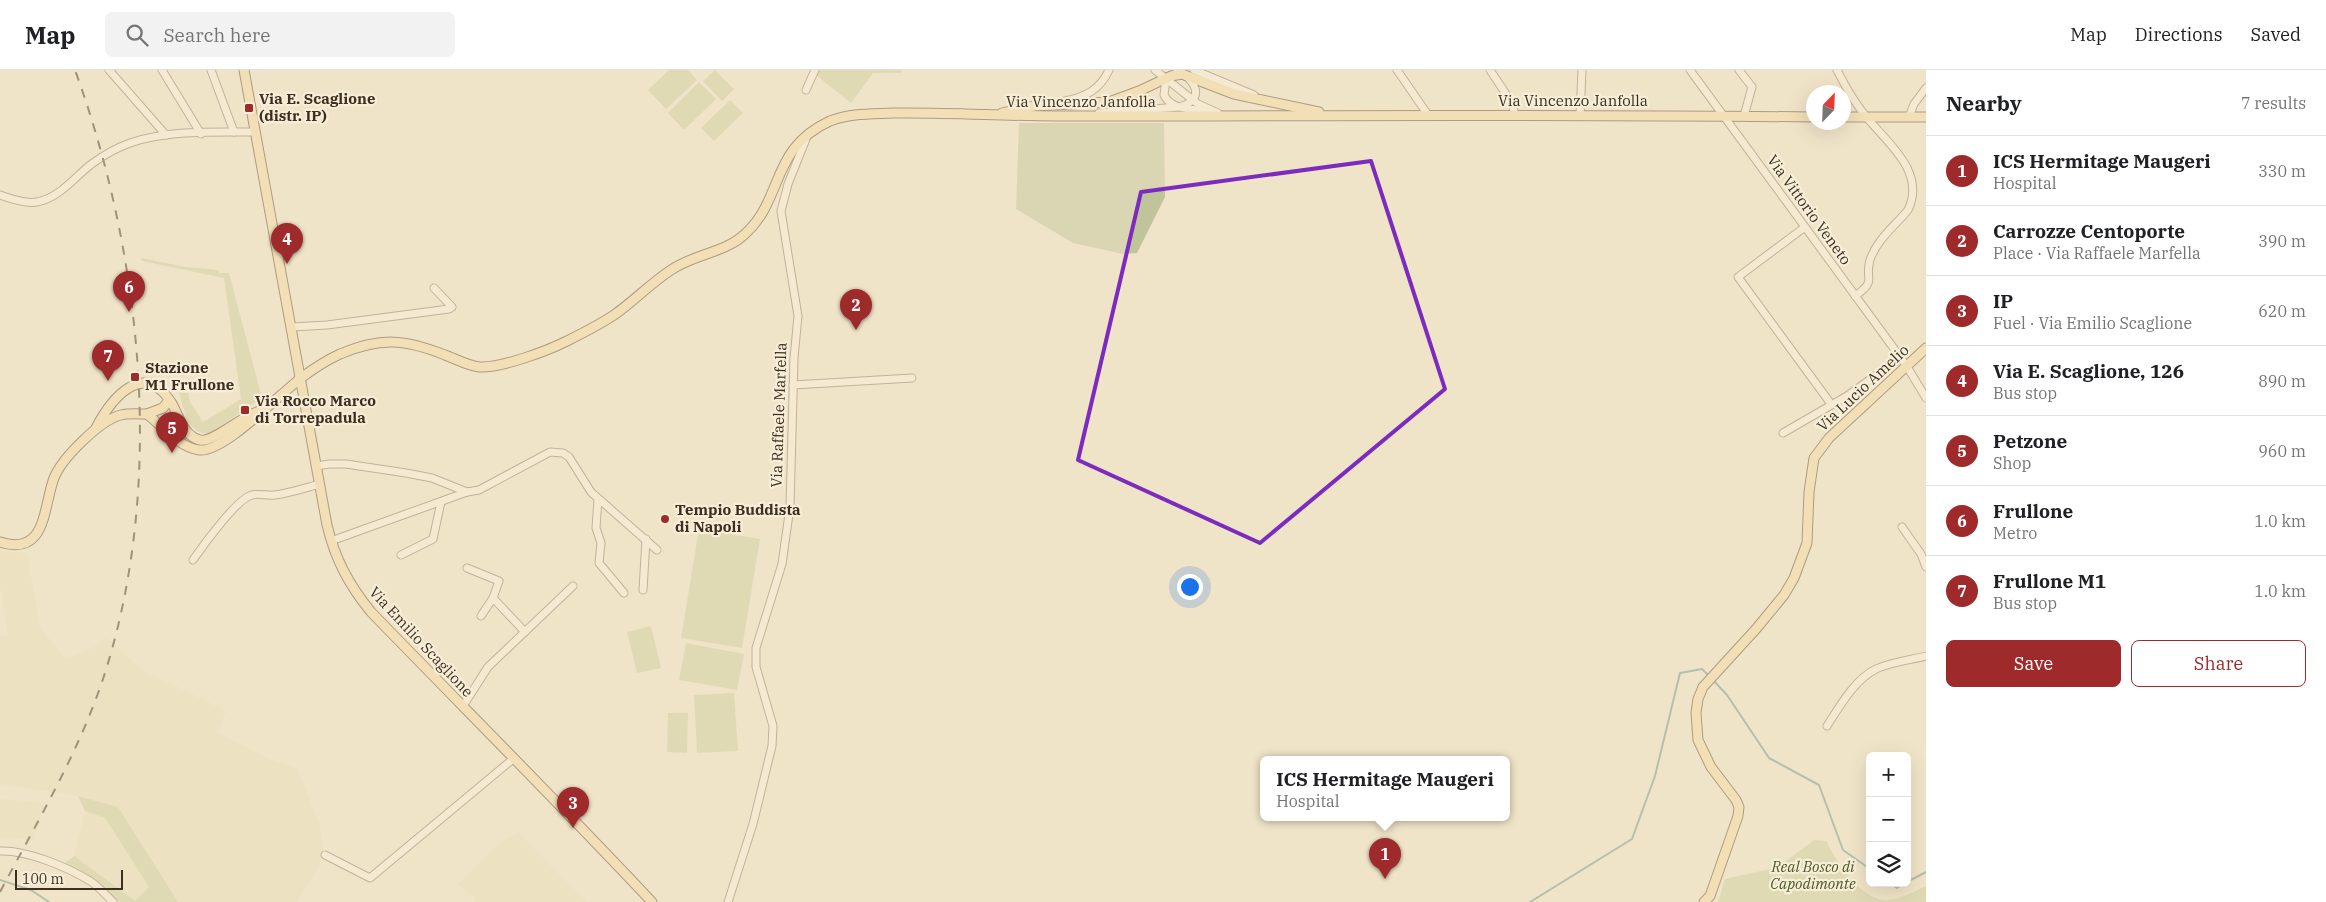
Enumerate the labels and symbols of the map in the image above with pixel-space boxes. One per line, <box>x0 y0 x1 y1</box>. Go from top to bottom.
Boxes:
north arrow <box>1806 85 1851 130</box>
place label: Via E. Scaglione (distr. IP) <box>259 89 375 125</box>
street label: Via Vincenzo Janfolla <box>1498 91 1648 110</box>
street label: Via Vincenzo Janfolla <box>1006 92 1156 111</box>
marker: Via E. Scaglione (distr. IP) <box>243 102 255 114</box>
street label: Via Vittorio Veneto <box>1763 151 1856 268</box>
pin: 4 <box>271 223 303 264</box>
pin: 6 <box>113 271 145 312</box>
pin: 2 <box>840 289 872 330</box>
pin: 7 <box>92 340 124 381</box>
street label: Via Lucio Amelio <box>1813 340 1913 435</box>
street label: Via Raffaele Marfella <box>766 342 791 488</box>
place label: Stazione M1 Frullone <box>145 358 234 394</box>
marker: Stazione M1 Frullone <box>129 371 141 383</box>
place label: Via Rocco Marco di Torrepadula <box>255 391 376 427</box>
marker: Via Rocco Marco di Torrepadula <box>239 404 251 416</box>
pin: 5 <box>156 412 188 453</box>
place label: Tempio Buddista di Napoli <box>675 500 801 536</box>
marker: Tempio Buddista di Napoli <box>659 513 671 525</box>
your location <box>1177 574 1203 600</box>
street label: Via Emilio Scaglione <box>365 583 477 701</box>
pin: 3 <box>557 787 589 828</box>
pin: 1 <box>1369 838 1401 879</box>
park label: Real Bosco di Capodimonte <box>1770 857 1856 893</box>
scale bar <box>15 867 122 890</box>

